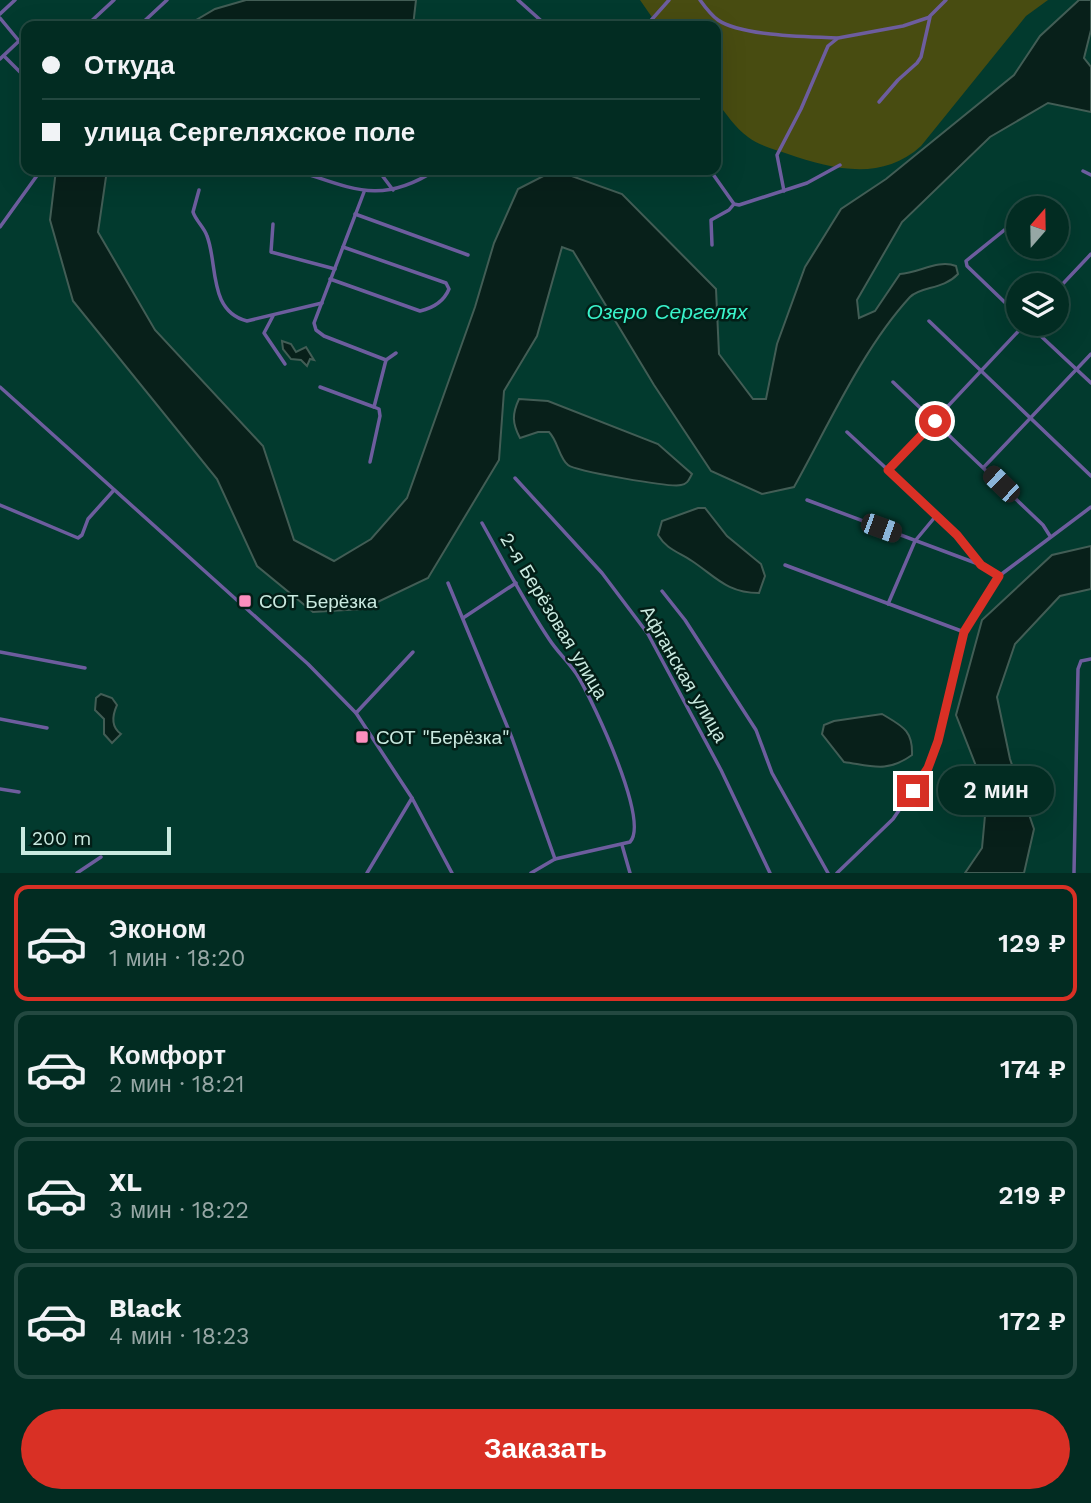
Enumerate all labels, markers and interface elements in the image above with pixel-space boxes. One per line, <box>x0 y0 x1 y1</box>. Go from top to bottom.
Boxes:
text: Откуда <box>84 50 175 80</box>
text: улица Сергеляхское поле <box>84 117 415 147</box>
north arrow <box>1006 196 1069 259</box>
map controls <box>1006 196 1069 336</box>
button: layers <box>1006 273 1069 336</box>
water label: Озеро Сергелях <box>586 299 749 324</box>
route start <box>919 405 951 437</box>
car <box>979 462 1024 506</box>
car <box>858 511 905 545</box>
street label: 2-я Берёзовая улица <box>495 529 613 704</box>
place label: СОТ Берёзка <box>259 590 378 613</box>
marker: СОТ Берёзка <box>237 593 253 609</box>
street label: Афганская улица <box>636 602 733 747</box>
place label: СОТ "Берёзка" <box>376 726 510 749</box>
marker: СОТ "Берёзка" <box>354 729 370 745</box>
callout: 2 мин <box>937 766 1053 816</box>
route end <box>897 775 929 807</box>
text: 2 мин <box>963 777 1029 804</box>
scale bar <box>21 824 172 856</box>
text: 200 m <box>32 827 91 850</box>
icon: car <box>25 912 88 975</box>
text: Эконом <box>109 914 207 944</box>
text: 129 ₽ <box>998 928 1066 958</box>
text: 1 мин · 18:20 <box>109 945 245 972</box>
icon: car <box>25 1038 88 1101</box>
text: Комфорт <box>109 1040 226 1070</box>
text: 174 ₽ <box>1000 1054 1066 1084</box>
text: 2 мин · 18:21 <box>109 1071 244 1098</box>
icon: car <box>25 1164 88 1227</box>
text: XL <box>109 1167 142 1197</box>
text: 219 ₽ <box>998 1180 1066 1210</box>
text: 3 мин · 18:22 <box>109 1197 249 1224</box>
icon: car <box>25 1290 88 1353</box>
text: Black <box>109 1293 181 1323</box>
text: 172 ₽ <box>999 1306 1066 1336</box>
text: 4 мин · 18:23 <box>109 1323 249 1350</box>
button: Заказать <box>21 1409 1070 1489</box>

